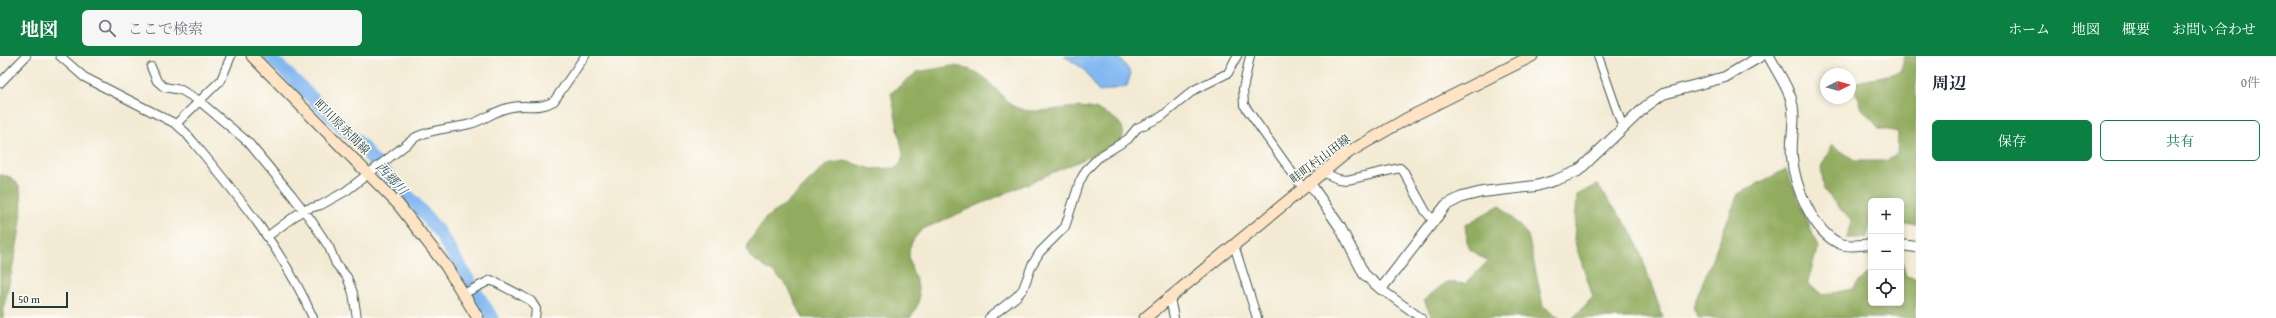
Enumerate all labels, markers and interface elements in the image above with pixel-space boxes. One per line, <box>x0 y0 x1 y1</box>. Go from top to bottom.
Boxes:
search box <box>82 10 362 46</box>
text: 地図 <box>20 15 58 43</box>
icon: search <box>96 17 118 39</box>
text: ここで検索 <box>128 18 203 39</box>
text: ホーム <box>2008 19 2050 39</box>
text: 地図 <box>2072 19 2100 39</box>
text: 概要 <box>2122 19 2150 39</box>
text: お問い合わせ <box>2172 19 2256 39</box>
north arrow <box>1820 68 1856 104</box>
text: 周辺 <box>1932 70 1966 95</box>
text: 0件 <box>2241 73 2260 92</box>
street label: 町川原赤間線 <box>311 95 374 158</box>
button: 保存 <box>1932 120 2092 161</box>
button: 共有 <box>2100 120 2260 161</box>
street label: 畦町村山田線 <box>1286 130 1354 187</box>
water label: 西郷川 <box>371 158 413 201</box>
map controls <box>1868 198 1904 306</box>
button: + <box>1868 198 1904 234</box>
button: − <box>1868 234 1904 270</box>
button: locate <box>1868 270 1904 306</box>
scale bar <box>12 290 68 309</box>
text: 50 m <box>18 291 40 307</box>

